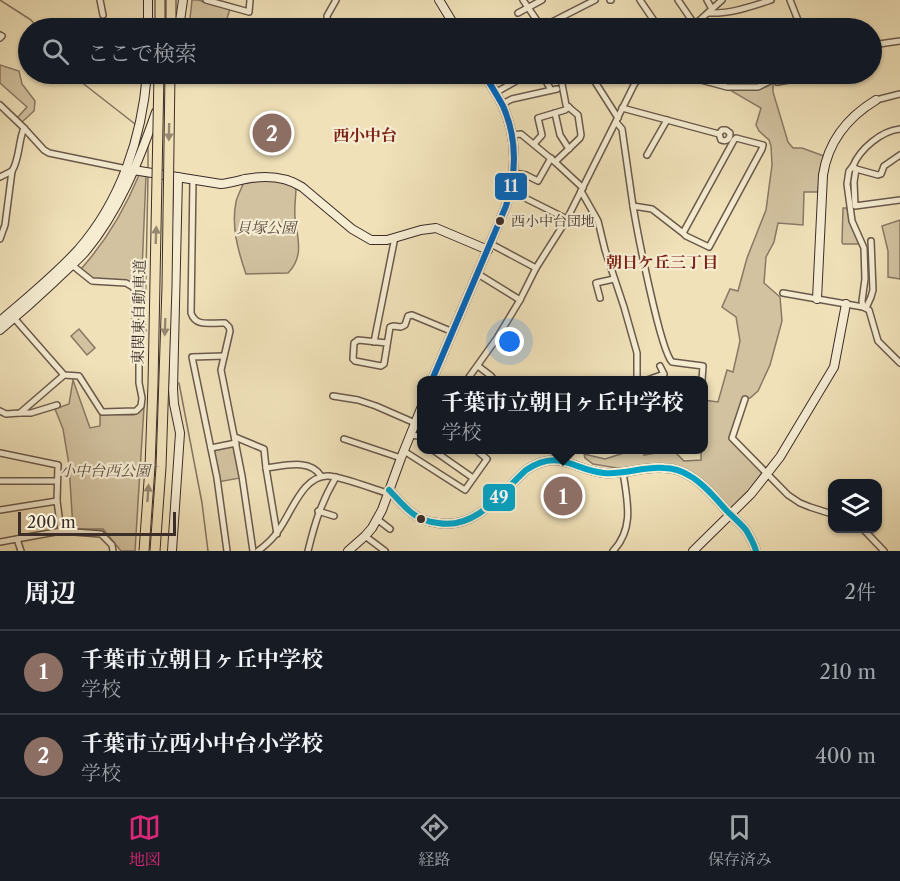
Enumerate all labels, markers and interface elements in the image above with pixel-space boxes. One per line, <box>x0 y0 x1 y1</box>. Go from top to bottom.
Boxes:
search box <box>18 18 882 84</box>
icon: search <box>39 35 72 68</box>
text: ここで検索 <box>87 40 197 67</box>
pin: 2 <box>252 110 292 156</box>
one-way arrow <box>165 122 174 141</box>
district label: 西小中台 <box>333 125 397 145</box>
line badge: 11 <box>494 172 528 201</box>
text: 11 <box>504 176 519 196</box>
place label: 西小中台団地 <box>511 212 595 230</box>
marker: 西小中台団地 <box>494 215 506 227</box>
park label: 貝塚公園 <box>236 218 299 237</box>
one-way arrow <box>151 225 161 244</box>
district label: 朝日ケ丘三丁目 <box>606 252 718 272</box>
street label: 東関東自動車道 <box>128 259 149 365</box>
one-way arrow <box>161 317 170 336</box>
your location <box>495 327 524 356</box>
popup <box>417 376 708 454</box>
text: 千葉市立朝日ヶ丘中学校 <box>441 389 684 416</box>
text: 学校 <box>441 420 481 444</box>
park label: 小中台西公園 <box>60 461 153 480</box>
pin: 1 <box>544 474 582 518</box>
map controls <box>828 479 882 533</box>
button: layers <box>828 479 882 533</box>
one-way arrow <box>144 483 153 502</box>
line badge: 49 <box>482 483 516 512</box>
text: 49 <box>489 487 509 507</box>
scale bar <box>18 509 176 536</box>
text: 200 m <box>27 512 76 532</box>
unlabelled marker <box>415 513 427 525</box>
text: 周辺 <box>24 577 76 609</box>
text: 2件 <box>845 580 876 604</box>
text: 千葉市立朝日ヶ丘中学校 <box>81 646 323 673</box>
text: 1 <box>39 660 48 684</box>
text: 210 m <box>819 660 876 684</box>
text: 学校 <box>81 677 121 701</box>
text: 千葉市立西小中台小学校 <box>81 730 323 757</box>
text: 2 <box>38 744 49 768</box>
text: 400 m <box>815 744 876 768</box>
text: 学校 <box>81 761 121 785</box>
tab: 地図 <box>128 811 161 870</box>
tab: 経路 <box>418 811 451 870</box>
tab: 保存済み <box>708 811 772 870</box>

